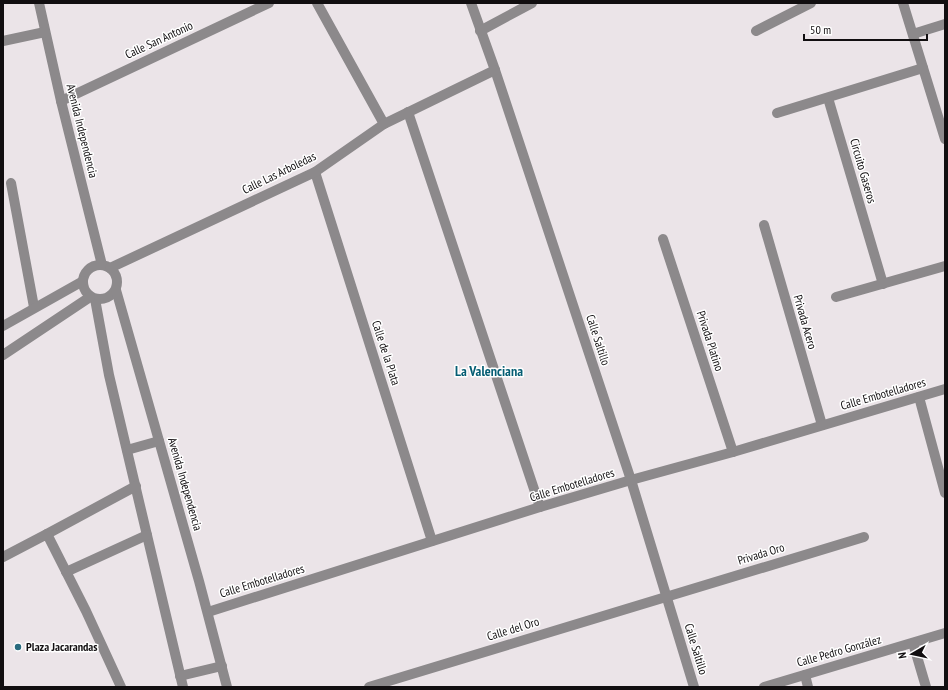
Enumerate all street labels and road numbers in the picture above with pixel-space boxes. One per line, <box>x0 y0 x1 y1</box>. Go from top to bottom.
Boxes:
street label: Calle San Antonio <box>123 17 195 62</box>
street label: Avenida Independencia <box>64 82 101 179</box>
street label: Circuito Gaseros <box>847 137 880 205</box>
street label: Calle Las Arboledas <box>239 148 318 197</box>
street label: Privada Acero <box>791 293 820 351</box>
street label: Privada Platino <box>694 309 727 373</box>
street label: Calle Saltillo <box>583 312 614 367</box>
street label: Calle de la Plata <box>369 319 404 387</box>
street label: Calle Embotelladores <box>839 374 927 413</box>
street label: Avenida Independencia <box>165 436 206 532</box>
street label: Calle Embotelladores <box>528 465 616 505</box>
street label: Privada Oro <box>736 539 786 568</box>
street label: Calle Embotelladores <box>218 561 306 601</box>
street label: Calle del Oro <box>485 613 541 644</box>
street label: Calle Saltillo <box>682 621 711 676</box>
street label: Calle Pedro González <box>795 631 883 670</box>

